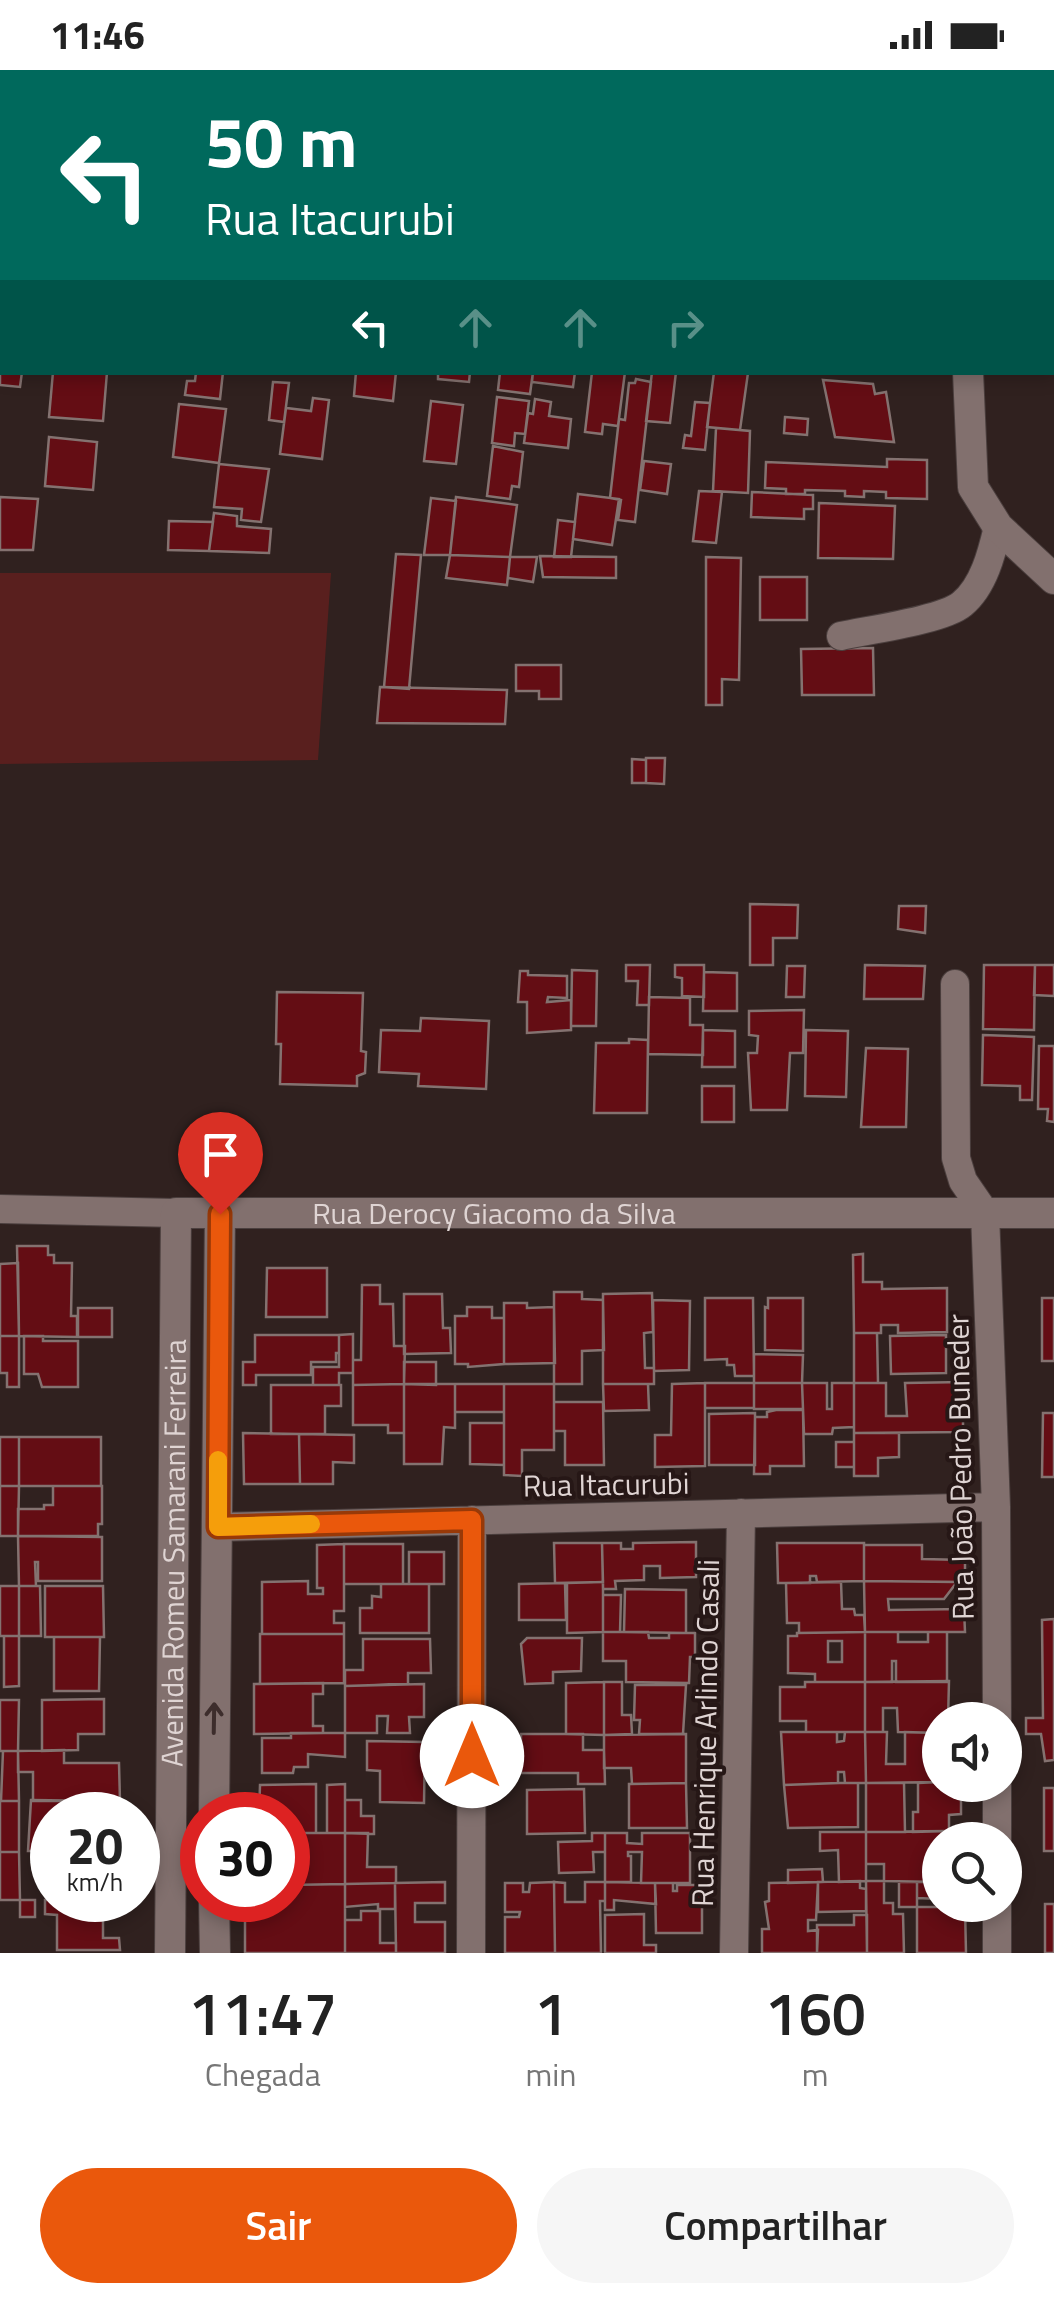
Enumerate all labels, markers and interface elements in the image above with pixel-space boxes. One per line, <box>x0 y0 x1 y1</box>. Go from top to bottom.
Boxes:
text: 11:46 <box>50 6 145 64</box>
text: 50 m <box>205 88 358 194</box>
icon: left <box>40 110 170 240</box>
text: Rua Itacurubi <box>205 184 455 252</box>
icon: left <box>343 300 398 355</box>
icon: ahead <box>448 300 503 355</box>
icon: ahead <box>553 300 608 355</box>
icon: right <box>658 300 713 355</box>
pin <box>178 1112 263 1215</box>
icon: arrive <box>193 1127 248 1182</box>
street label: Rua Derocy Giacomo da Silva <box>312 1190 676 1236</box>
street label: Rua João Pedro Buneder <box>934 1314 986 1620</box>
street label: Avenida Romeu Samarani Ferreira <box>149 1339 198 1767</box>
street label: Rua Itacurubi <box>522 1460 690 1508</box>
street label: Rua Henrique Arlindo Casali <box>679 1559 731 1907</box>
one-way arrow <box>204 1702 224 1734</box>
map controls <box>922 1702 1022 1922</box>
button: sound <box>922 1702 1022 1802</box>
position arrow <box>420 1704 524 1808</box>
speed limit sign: 30 <box>180 1792 310 1922</box>
text: 20 <box>67 1807 123 1883</box>
button: search <box>922 1822 1022 1922</box>
text: km/h <box>67 1863 123 1901</box>
text: 11:47 <box>188 1967 337 2058</box>
text: 1 <box>534 1967 568 2058</box>
text: 160 <box>765 1967 866 2058</box>
text: Chegada <box>205 2050 321 2098</box>
text: min <box>525 2050 576 2098</box>
text: m <box>802 2050 829 2098</box>
button: Sair <box>40 2168 517 2283</box>
button: Compartilhar <box>537 2168 1014 2283</box>

